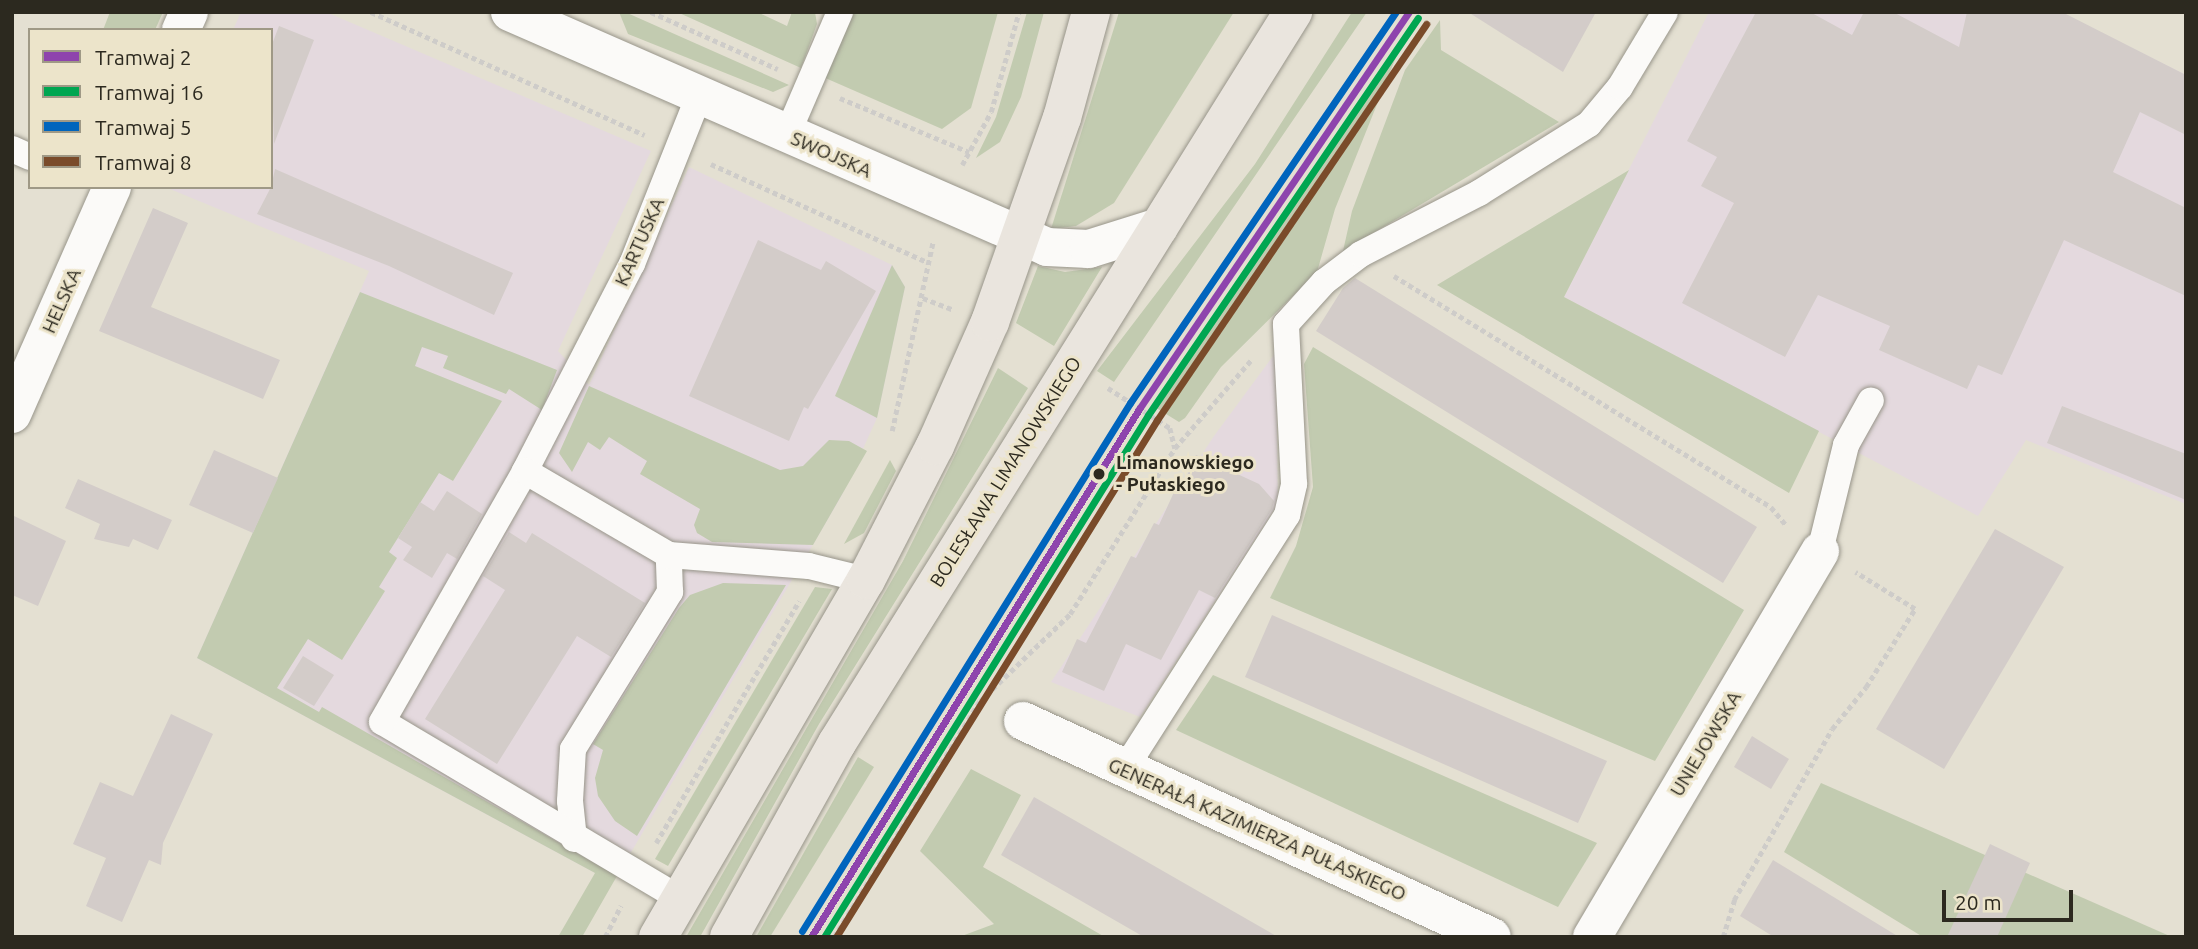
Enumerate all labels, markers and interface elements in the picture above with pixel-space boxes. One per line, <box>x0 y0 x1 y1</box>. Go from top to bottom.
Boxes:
legend <box>28 28 273 189</box>
text: Tramwaj 2 <box>95 45 192 69</box>
text: Tramwaj 16 <box>95 80 204 104</box>
text: Tramwaj 5 <box>95 115 192 139</box>
street label: SWOJSKA <box>787 127 875 183</box>
text: Tramwaj 8 <box>95 150 192 174</box>
street label: KARTUSKA <box>610 194 670 290</box>
street label: HELSKA <box>38 265 86 337</box>
street label: BOLESŁAWA LIMANOWSKIEGO <box>926 353 1086 591</box>
place label: Limanowskiego - Pułaskiego <box>1116 452 1254 496</box>
marker: Limanowskiego - Pułaskiego <box>1088 463 1110 485</box>
street label: UNIEJOWSKA <box>1666 687 1746 801</box>
street label: GENERAŁA KAZIMIERZA PUŁASKIEGO <box>1105 754 1409 906</box>
scale bar <box>1946 876 2077 920</box>
text: 20 m <box>1955 890 2002 914</box>

